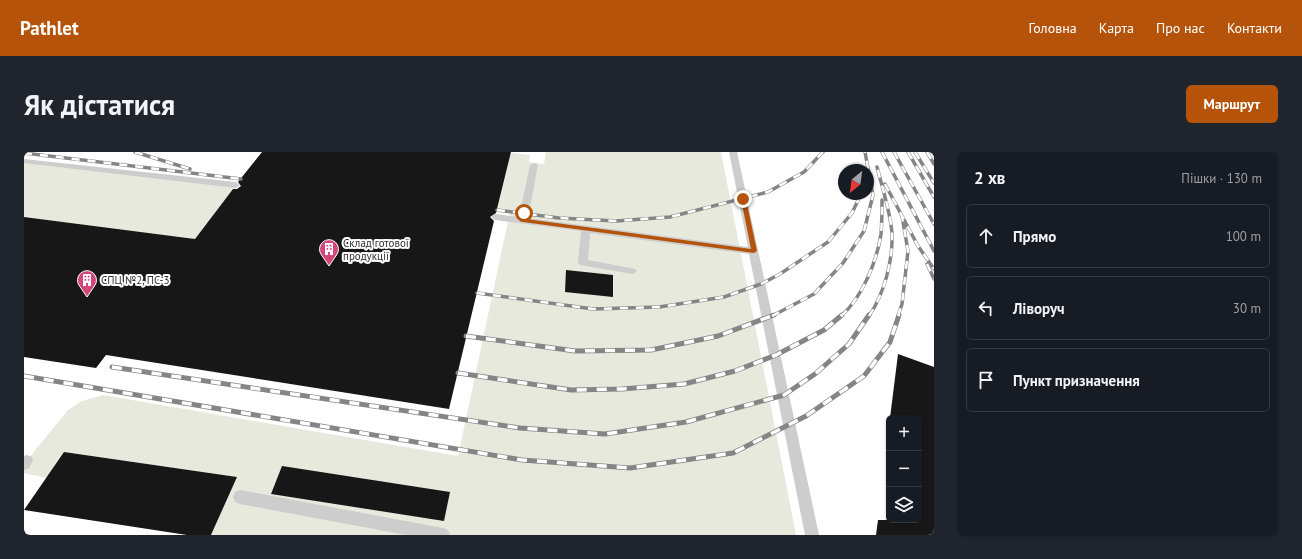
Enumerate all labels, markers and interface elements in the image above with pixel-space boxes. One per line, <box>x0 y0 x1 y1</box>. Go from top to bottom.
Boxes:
text: Pathlet <box>20 16 79 40</box>
text: Головна <box>1029 19 1077 37</box>
text: Карта <box>1099 19 1134 37</box>
text: Про нас <box>1156 19 1205 37</box>
text: Контакти <box>1227 19 1282 37</box>
button: Маршрут <box>1186 85 1278 123</box>
text: Як дістатися <box>24 86 175 123</box>
north arrow <box>838 164 874 200</box>
text: 2 хв <box>974 167 1005 189</box>
text: Пішки · 130 m <box>1181 170 1262 187</box>
route end <box>734 190 752 208</box>
route start <box>515 204 533 222</box>
icon: ahead <box>975 225 997 247</box>
text: Прямо <box>1013 227 1056 246</box>
text: 100 m <box>1226 228 1261 245</box>
place label: Склад готової продукції <box>343 236 409 263</box>
building icon: Склад готової продукції <box>318 238 340 266</box>
building icon: СПЦ №2, ПС-3 <box>76 269 98 297</box>
place label: СПЦ №2, ПС-3 <box>101 273 169 287</box>
icon: left <box>975 297 997 319</box>
text: Ліворуч <box>1013 299 1065 318</box>
text: 30 m <box>1233 300 1261 317</box>
icon: arrive <box>975 369 997 391</box>
text: Пункт призначення <box>1013 371 1140 390</box>
map controls <box>886 415 922 523</box>
button: + <box>886 415 922 451</box>
button: − <box>886 451 922 487</box>
button: layers <box>886 487 922 523</box>

